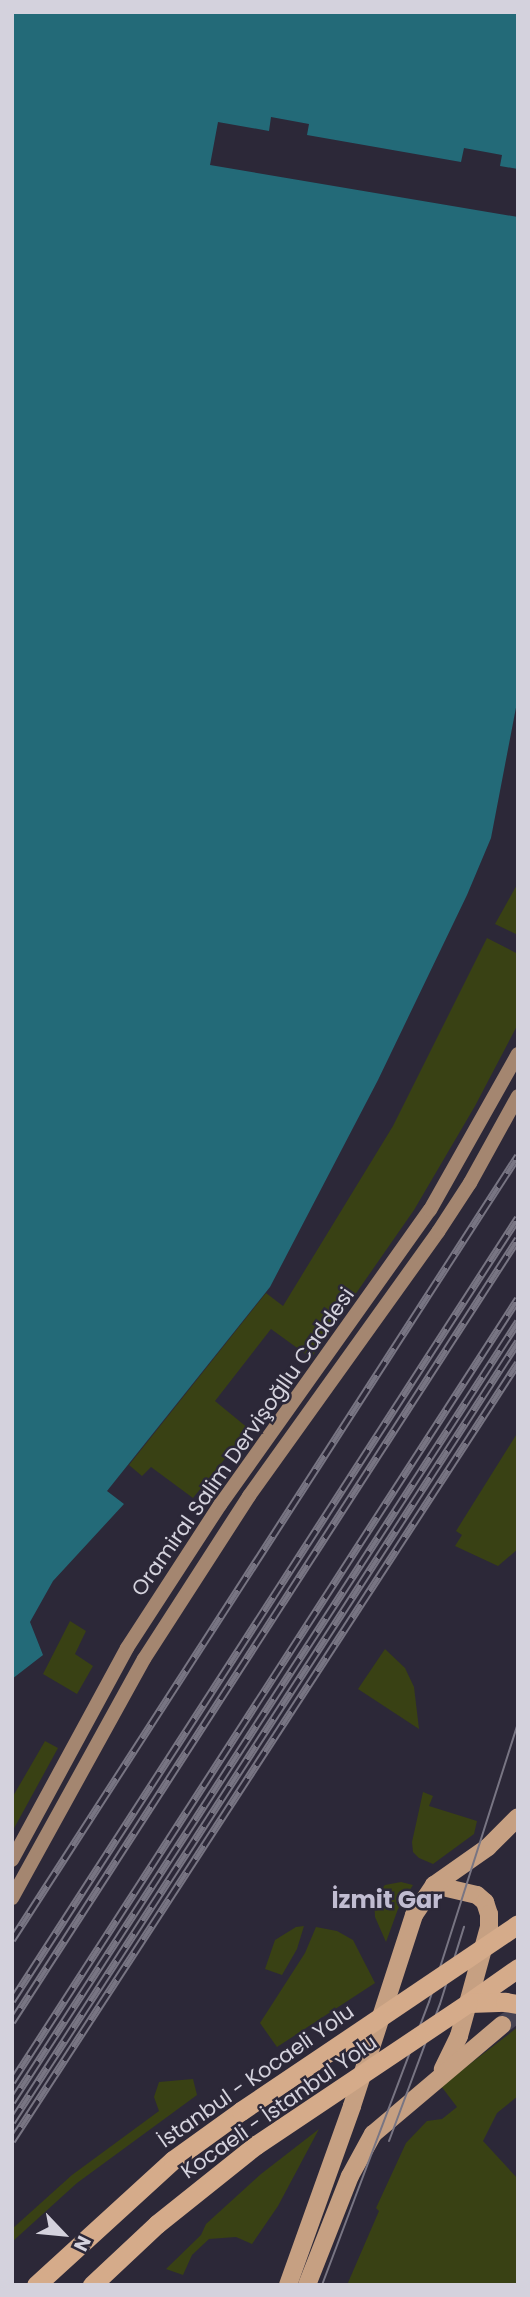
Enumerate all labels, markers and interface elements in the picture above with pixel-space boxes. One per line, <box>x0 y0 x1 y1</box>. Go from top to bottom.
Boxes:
street label: Oramiral Salim Dervişoğllu Caddesi <box>126 1283 360 1601</box>
district label: İzmit Gar <box>331 1886 443 1914</box>
street label: İstanbul - Kocaeli Yolu <box>153 1999 359 2153</box>
street label: Kocaeli - İstanbul Yolu <box>176 2030 382 2184</box>
north arrow <box>28 2199 98 2269</box>
text: N <box>67 2231 98 2256</box>

